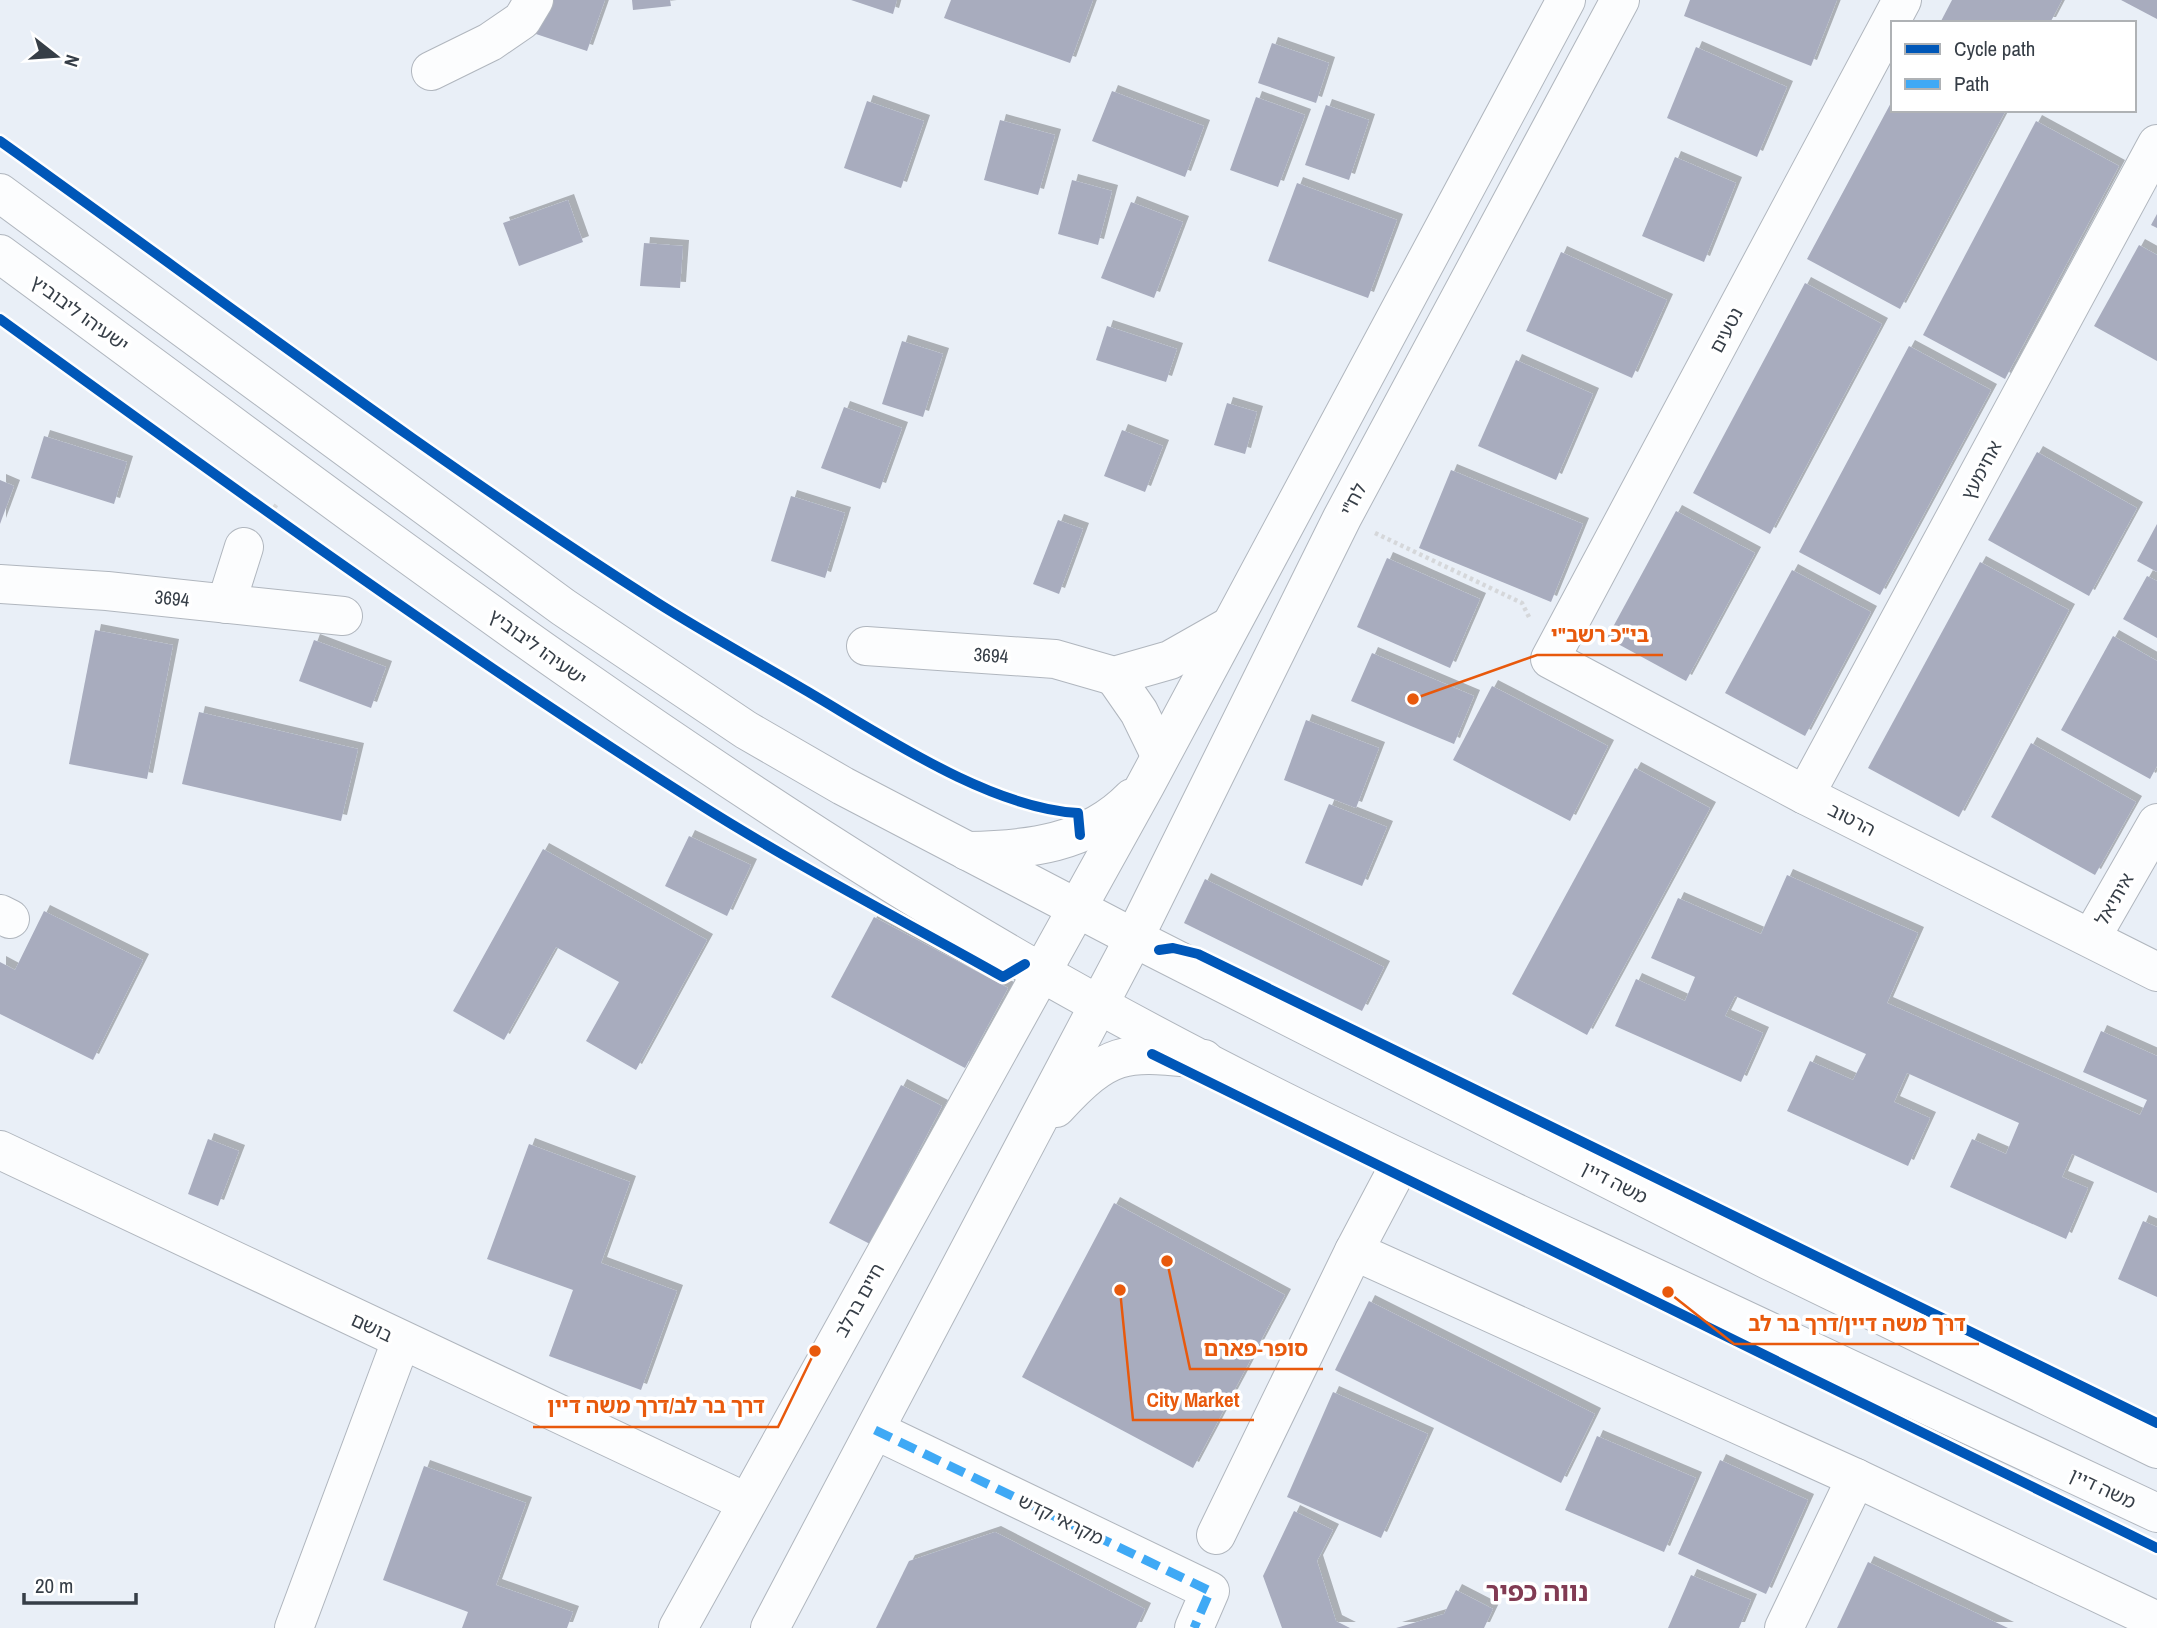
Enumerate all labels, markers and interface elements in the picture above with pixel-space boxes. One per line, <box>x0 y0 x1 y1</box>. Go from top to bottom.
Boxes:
north arrow <box>21 21 91 91</box>
legend <box>1891 21 2136 112</box>
text: Cycle path <box>1954 34 2035 63</box>
text: N <box>58 52 86 70</box>
text: Path <box>1954 69 1989 98</box>
street label: ישעיהו ליבוביץ <box>26 269 134 357</box>
street label: נטעים <box>1703 303 1749 357</box>
street label: אחימעץ <box>1955 436 2007 504</box>
street label: לח"י <box>1334 478 1372 520</box>
street label: 3694 <box>153 583 191 613</box>
street label: ישעיהו ליבוביץ <box>484 603 592 691</box>
callout: בי"כ רשב"י <box>1537 613 1663 655</box>
text: בי"כ רשב"י <box>1551 620 1649 649</box>
street label: 3694 <box>973 641 1010 669</box>
street label: הרטוב <box>1824 796 1880 842</box>
street label: איתיאל <box>2088 868 2140 930</box>
street label: משה דיין <box>1578 1154 1652 1210</box>
street label: חיים ברלב <box>828 1258 890 1342</box>
callout: דרך משה דיין/דרך בר לב <box>1734 1302 1979 1344</box>
street label: בושם <box>347 1306 397 1348</box>
text: דרך משה דיין/דרך בר לב <box>1748 1309 1966 1338</box>
callout: סופר-פארם <box>1190 1327 1323 1369</box>
text: סופר-פארם <box>1204 1334 1308 1363</box>
callout: City Market <box>1133 1378 1254 1420</box>
callout: דרך בר לב/דרך משה דיין <box>533 1385 778 1427</box>
text: City Market <box>1147 1385 1240 1414</box>
text: דרך בר לב/דרך משה דיין <box>547 1391 765 1420</box>
street label: משה דיין <box>2066 1461 2140 1515</box>
street label: מקראי קדש <box>1014 1487 1108 1551</box>
scale bar <box>24 1562 136 1606</box>
text: 20 m <box>35 1571 73 1600</box>
district label: נווה כפיר <box>1486 1574 1588 1609</box>

